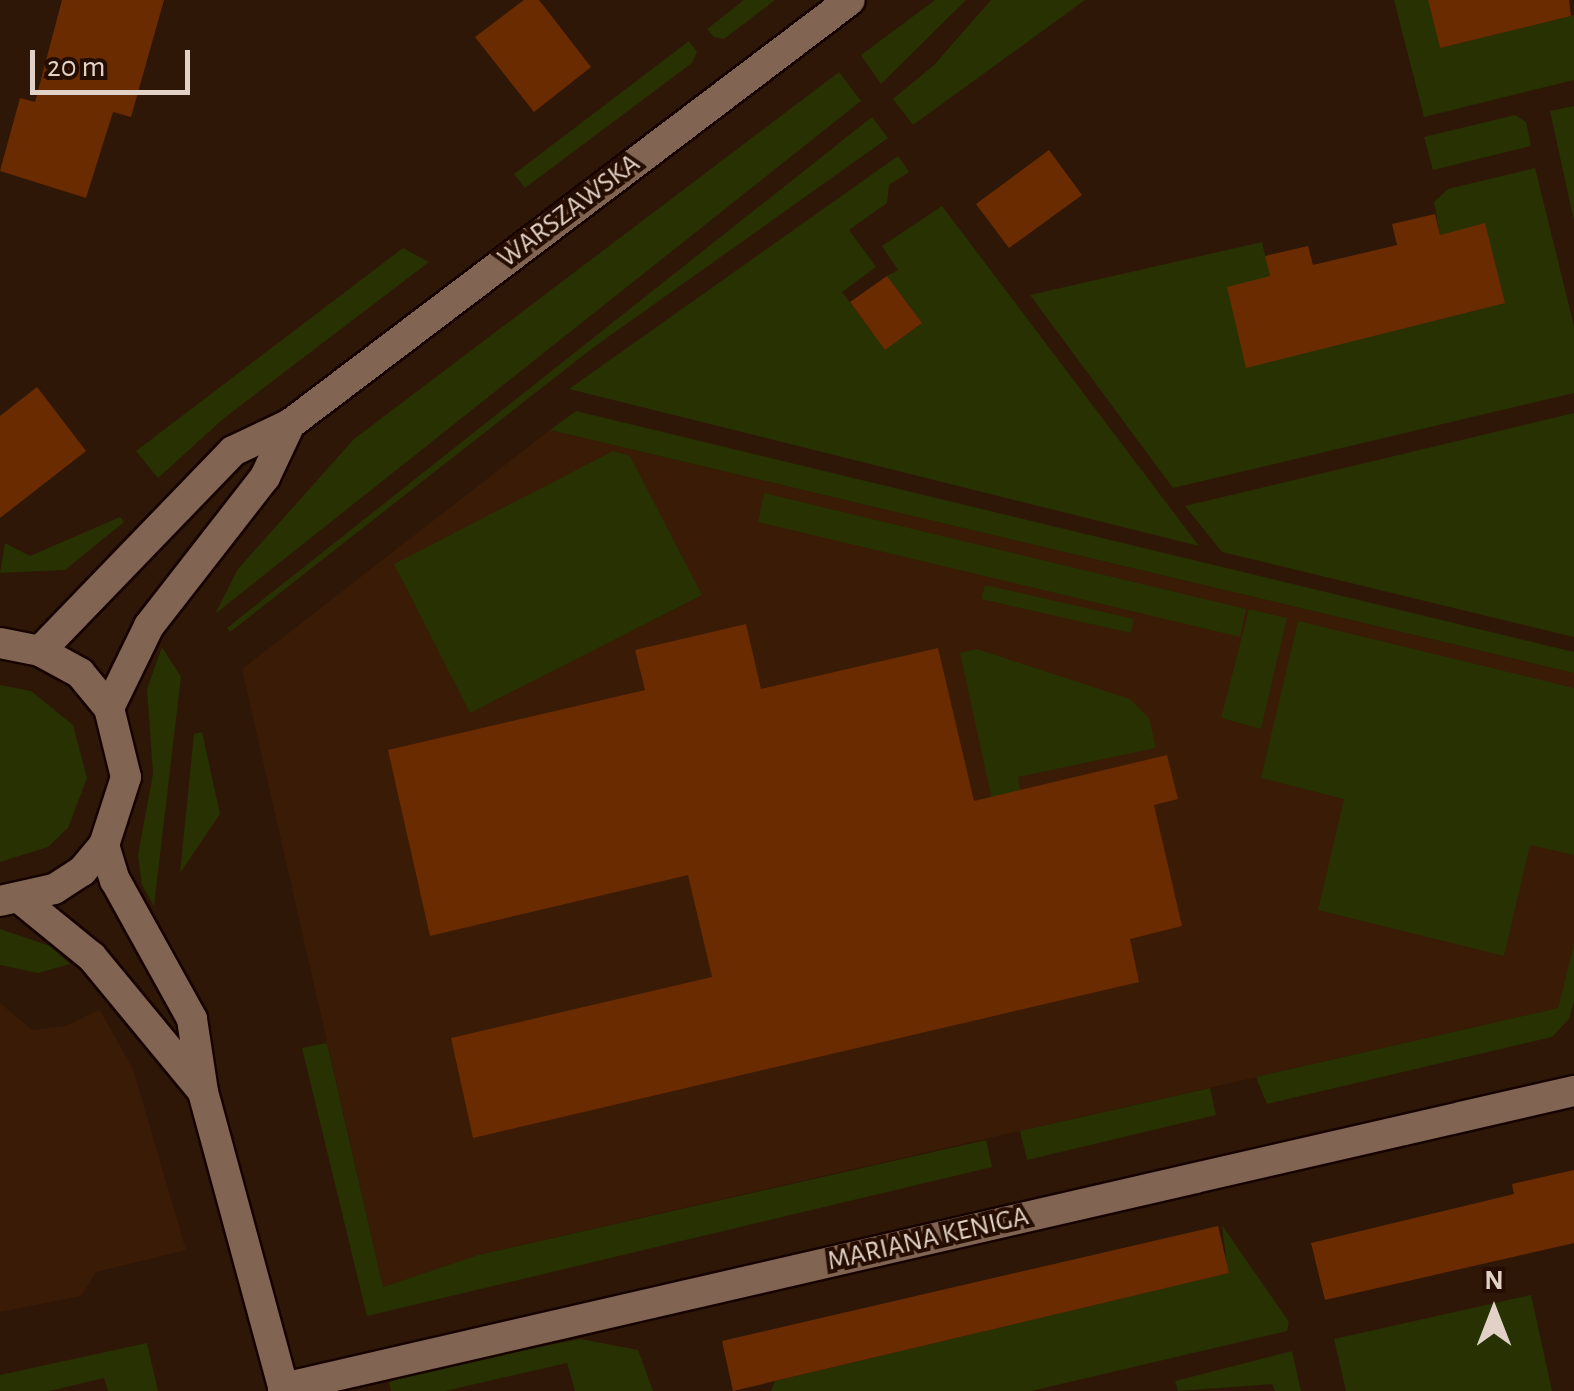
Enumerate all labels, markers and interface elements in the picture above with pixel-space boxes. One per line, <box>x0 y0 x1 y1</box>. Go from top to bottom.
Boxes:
scale bar <box>35 30 195 92</box>
text: 20 m <box>47 52 105 82</box>
street label: WARSZAWSKA <box>491 147 647 275</box>
street label: MARIANA KENIGA <box>824 1200 1032 1278</box>
north arrow <box>1444 1261 1544 1361</box>
text: N <box>1484 1267 1504 1295</box>

